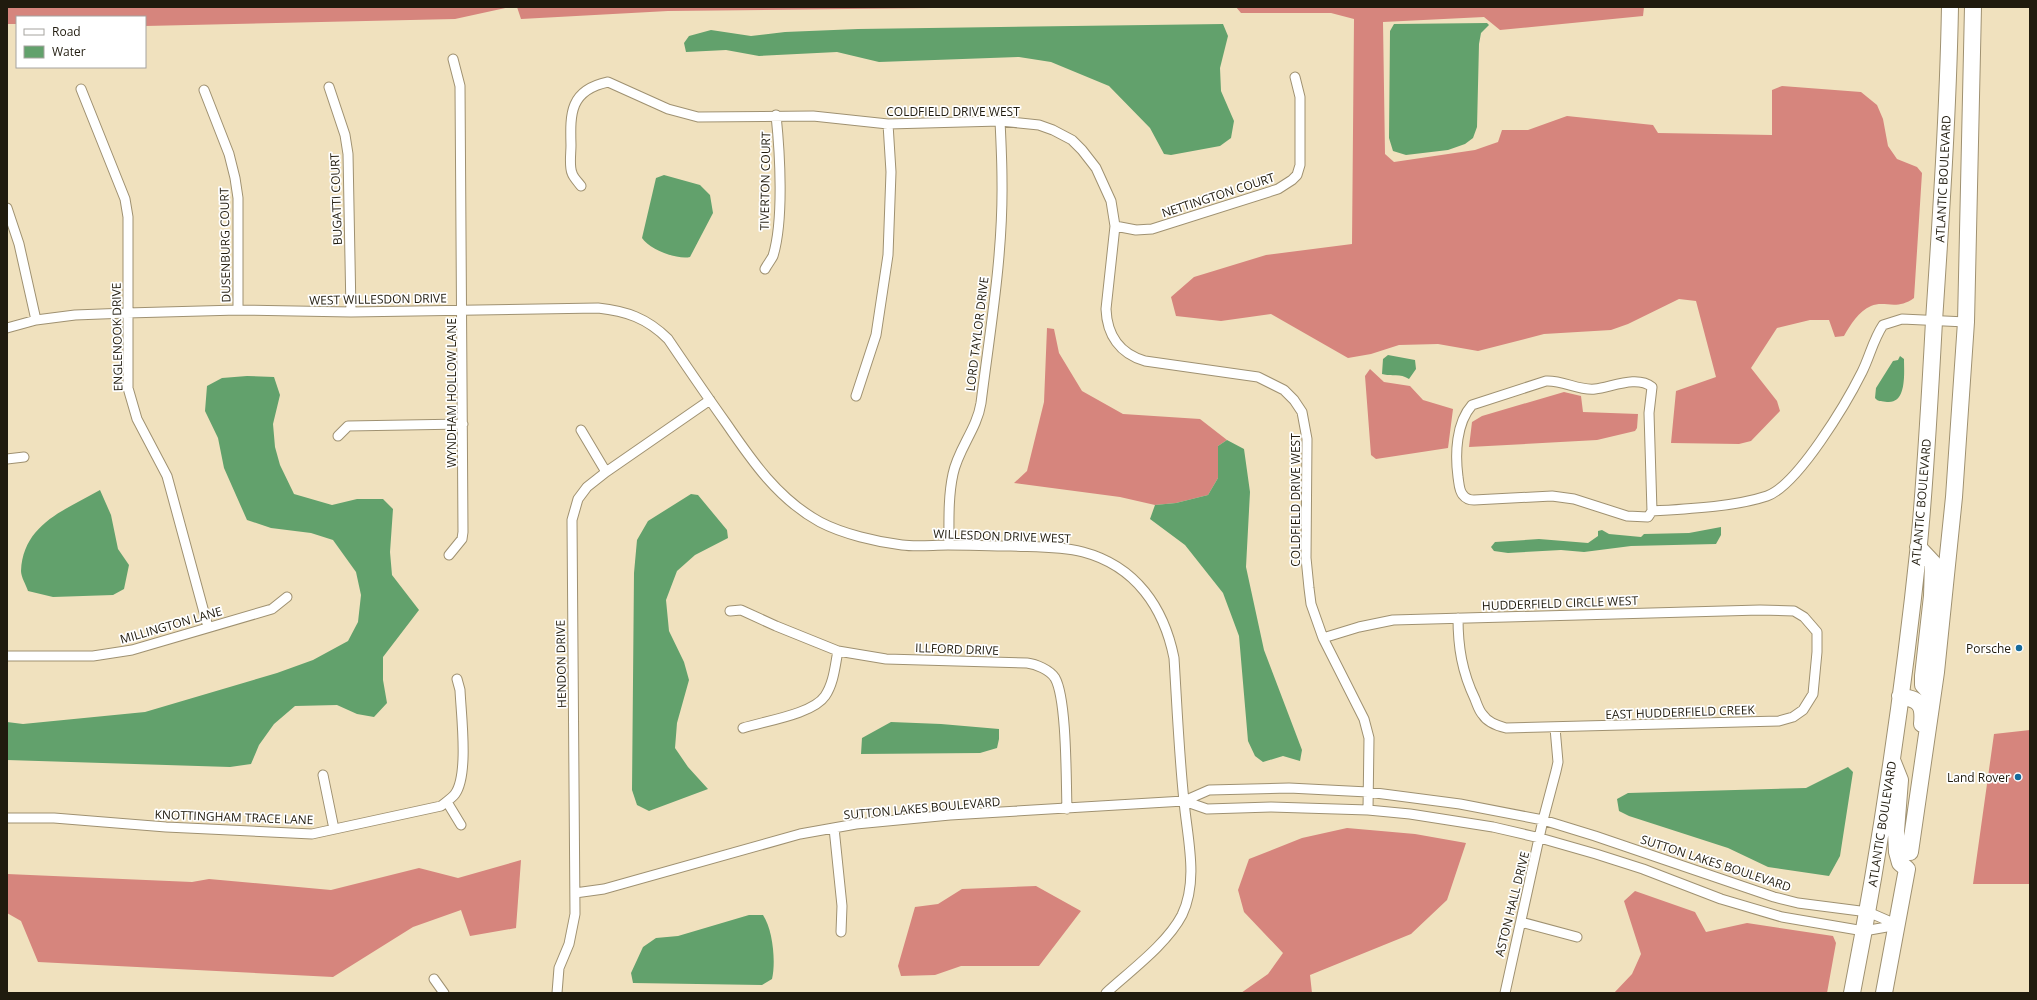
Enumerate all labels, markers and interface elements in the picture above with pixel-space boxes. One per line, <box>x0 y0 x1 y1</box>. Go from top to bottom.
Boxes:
legend <box>16 16 146 68</box>
text: Road <box>52 23 81 40</box>
text: Water <box>52 43 86 60</box>
street label: COLDFIELD DRIVE WEST <box>886 103 1020 120</box>
street label: ATLANTIC BOULEVARD <box>1931 115 1955 243</box>
street label: TIVERTON COURT <box>756 131 774 231</box>
street label: BUGATTI COURT <box>326 152 346 245</box>
street label: NETTINGTON COURT <box>1159 169 1277 221</box>
street label: DUSENBURG COURT <box>215 187 235 303</box>
street label: LORD TAYLOR DRIVE <box>962 276 992 392</box>
street label: ENGLENOOK DRIVE <box>108 282 126 392</box>
street label: WEST WILLESDON DRIVE <box>309 289 447 309</box>
street label: WYNDHAM HOLLOW LANE <box>443 318 460 468</box>
street label: COLDFIELD DRIVE WEST <box>1287 433 1304 567</box>
street label: ATLANTIC BOULEVARD <box>1907 438 1935 566</box>
street label: WILLESDON DRIVE WEST <box>933 525 1072 547</box>
street label: HUDDERFIELD CIRCLE WEST <box>1482 592 1639 614</box>
street label: MILLINGTON LANE <box>118 602 224 648</box>
street label: HENDON DRIVE <box>552 620 570 708</box>
street label: ILLFORD DRIVE <box>915 639 999 659</box>
place label: Porsche <box>1966 640 2011 657</box>
marker: Porsche <box>2014 643 2024 653</box>
street label: EAST HUDDERFIELD CREEK <box>1605 701 1756 723</box>
street label: ATLANTIC BOULEVARD <box>1864 760 1900 888</box>
place label: Land Rover <box>1947 769 2010 786</box>
marker: Land Rover <box>2013 772 2023 782</box>
street label: SUTTON LAKES BOULEVARD <box>843 793 1001 823</box>
street label: KNOTTINGHAM TRACE LANE <box>154 806 314 828</box>
street label: SUTTON LAKES BOULEVARD <box>1639 831 1793 895</box>
street label: ASTON HALL DRIVE <box>1491 850 1533 958</box>

